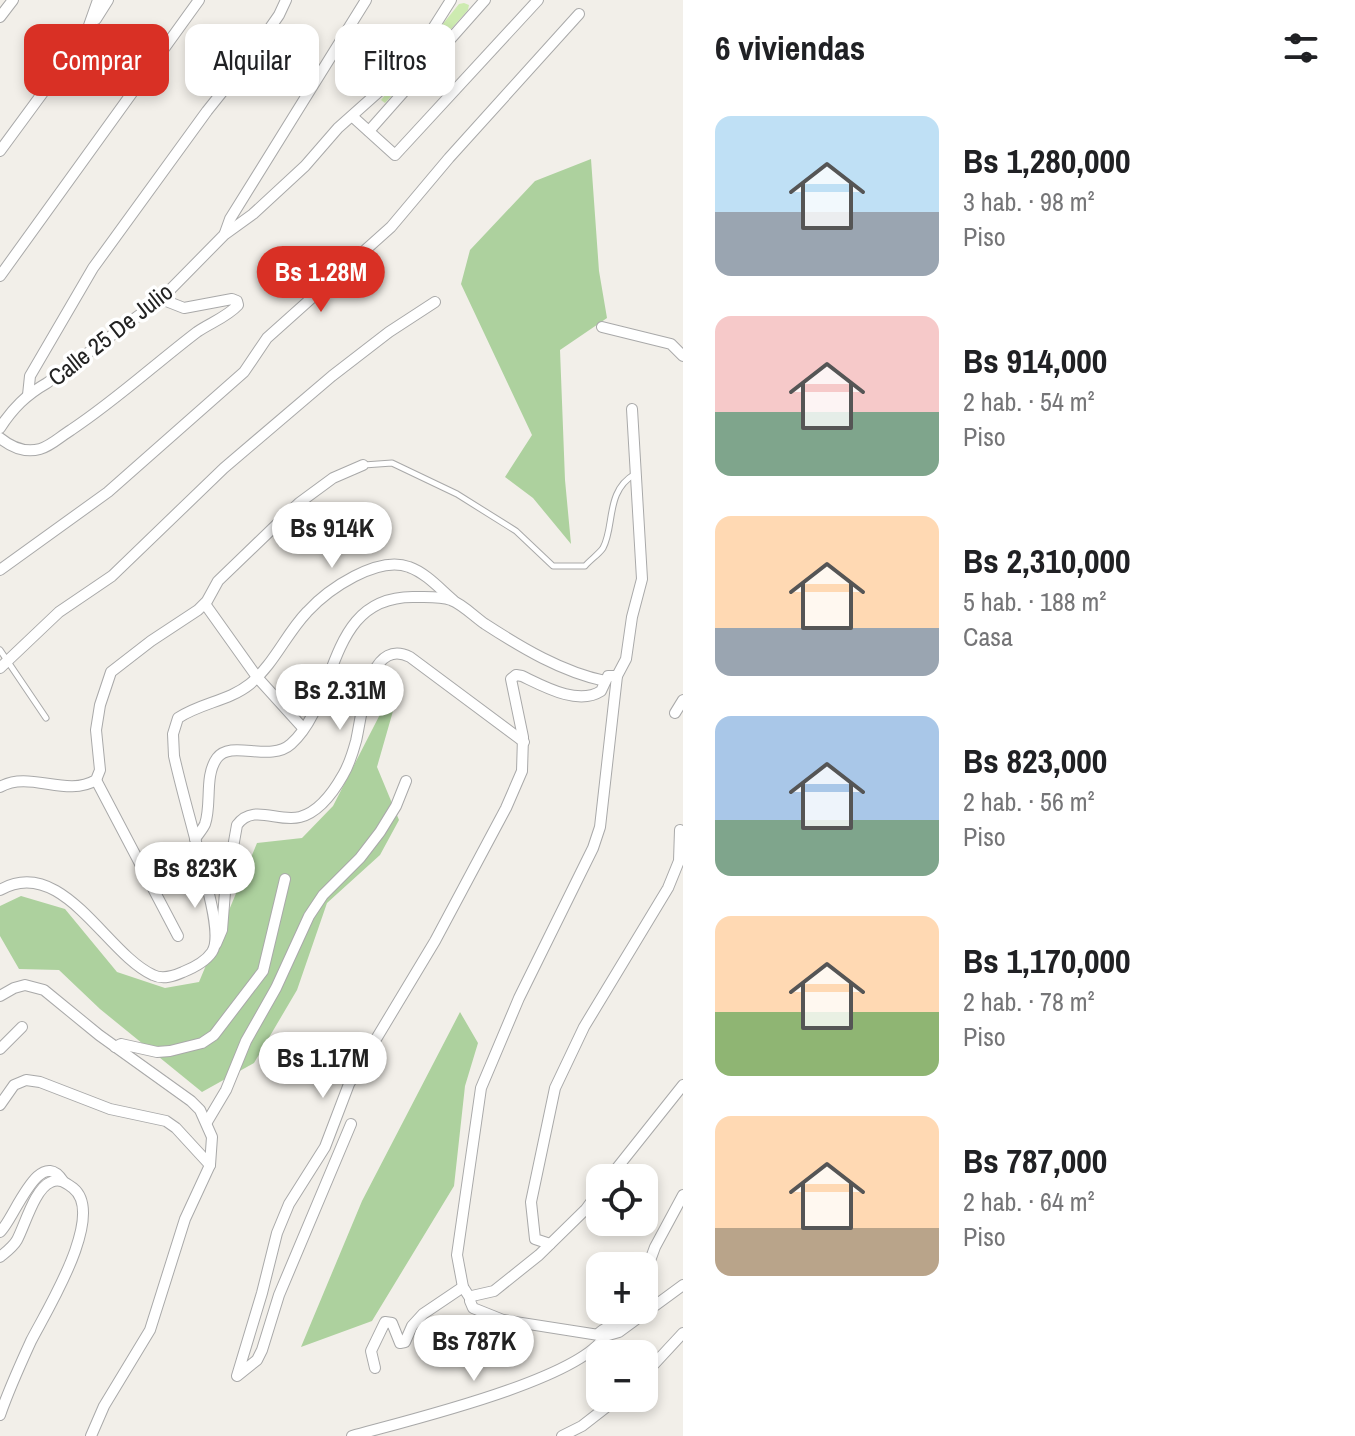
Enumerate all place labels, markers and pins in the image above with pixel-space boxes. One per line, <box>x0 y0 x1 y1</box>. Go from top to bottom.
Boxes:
pin: Bs 1.28M <box>238 246 404 314</box>
pin: Bs 914K <box>258 502 406 570</box>
pin: Bs 2.31M <box>257 664 423 732</box>
pin: Bs 823K <box>121 842 269 910</box>
pin: Bs 1.17M <box>240 1032 406 1100</box>
pin: Bs 787K <box>400 1315 548 1383</box>

